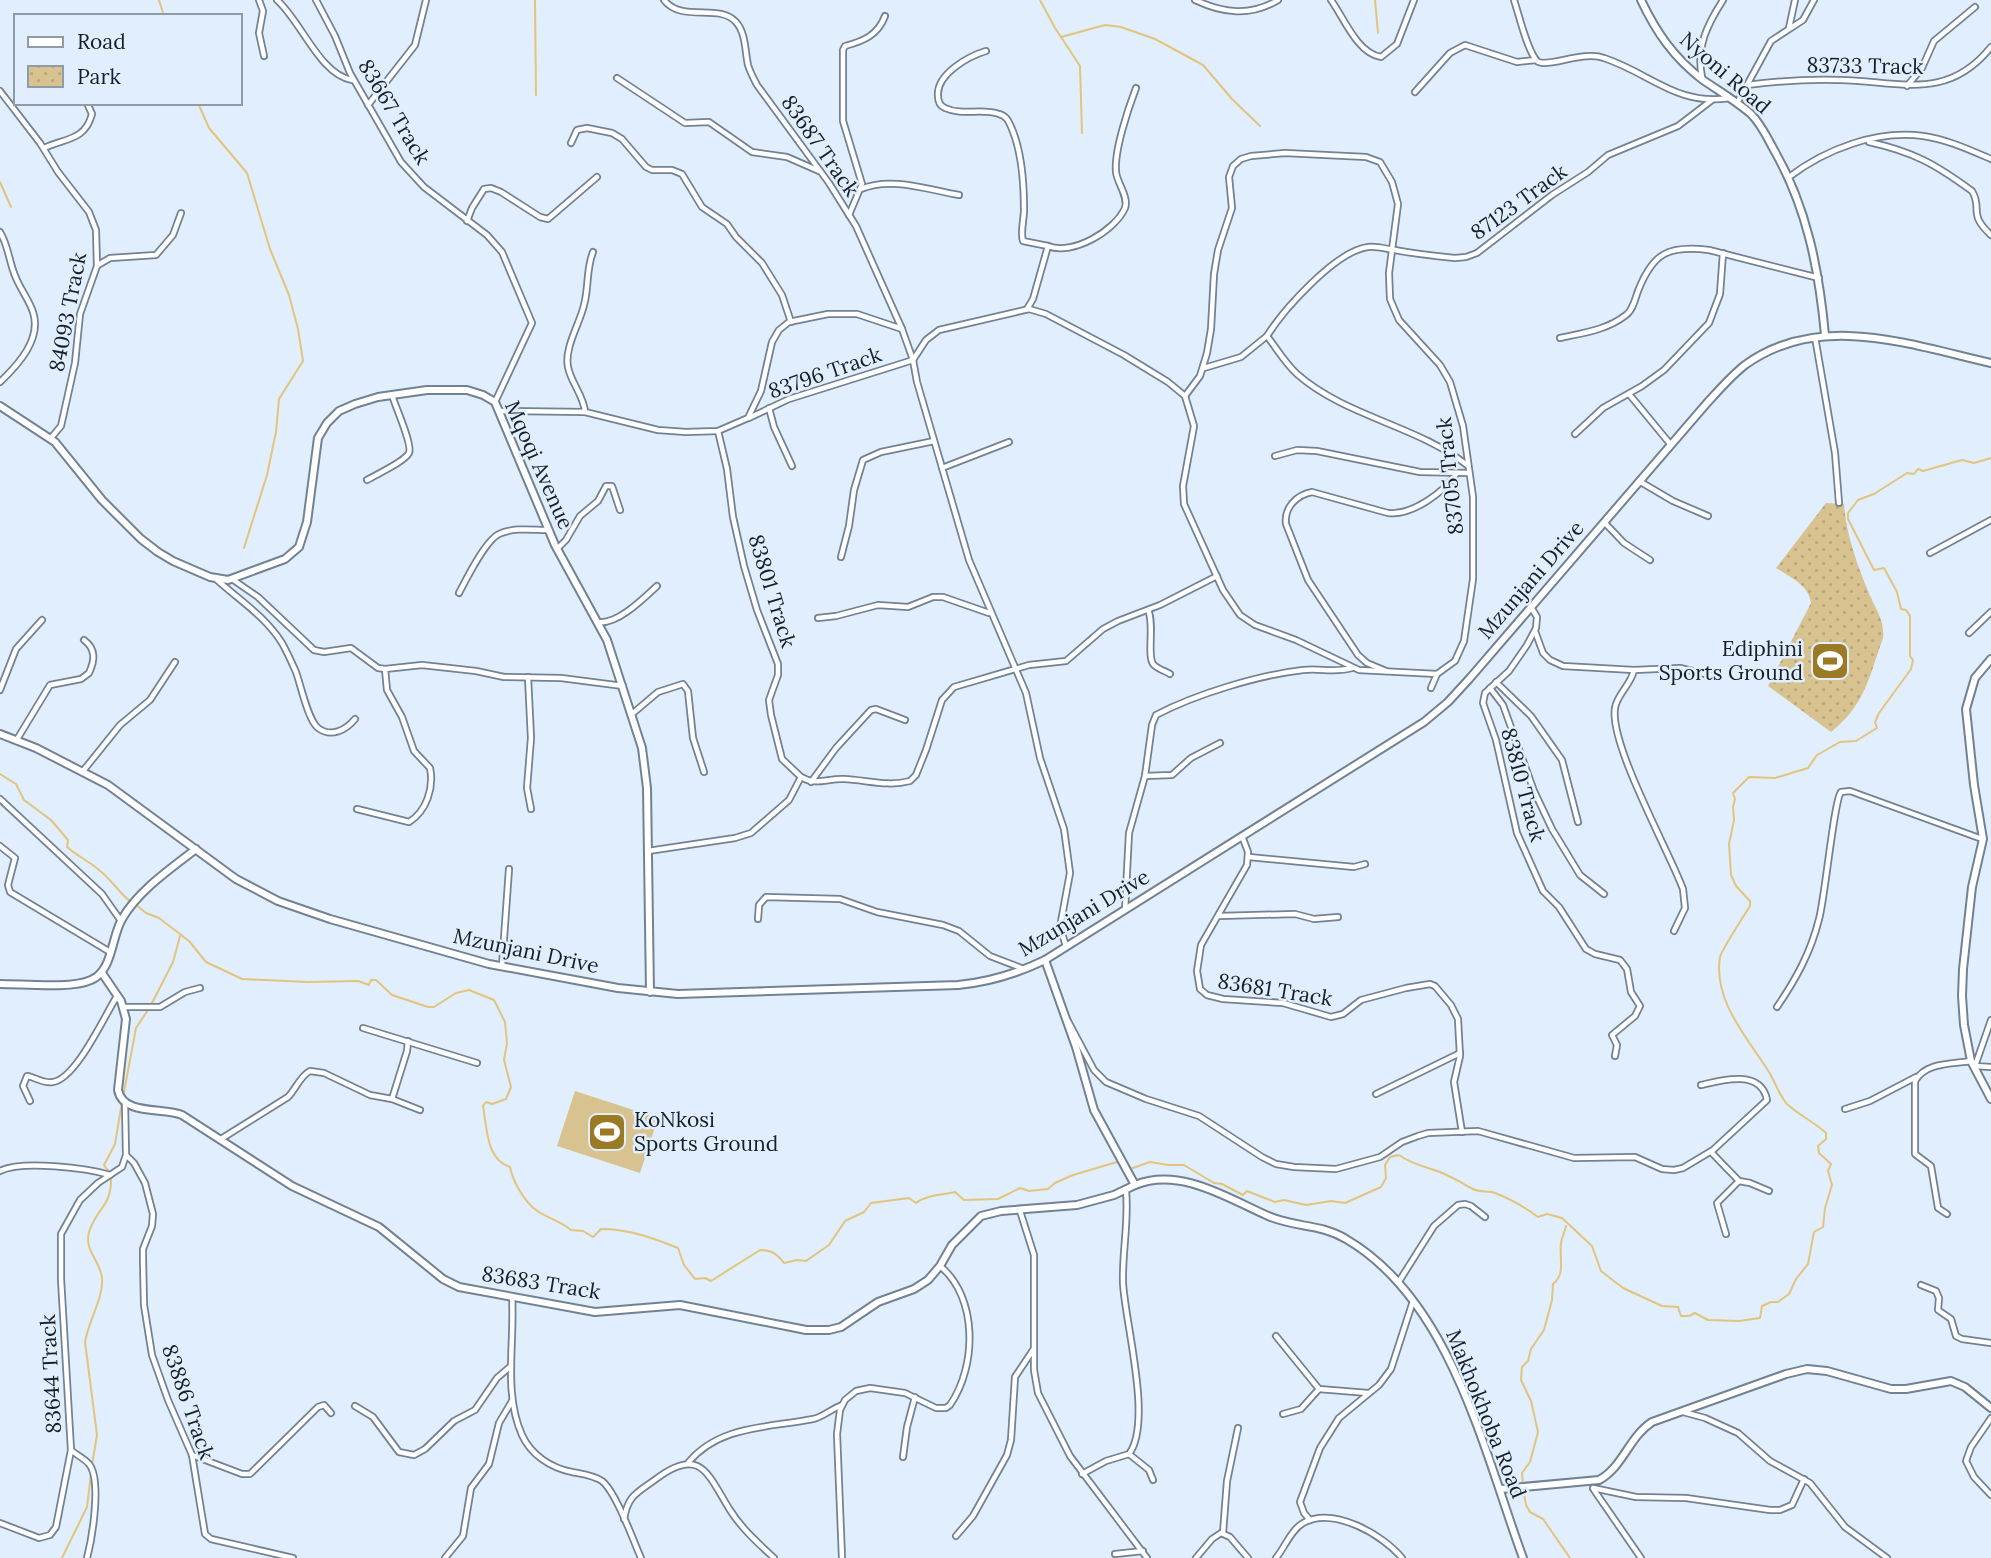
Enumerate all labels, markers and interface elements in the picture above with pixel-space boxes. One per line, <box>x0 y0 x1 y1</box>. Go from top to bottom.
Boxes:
legend <box>14 14 242 105</box>
street label: Nyoni Road <box>1674 26 1776 120</box>
text: Road <box>77 28 126 55</box>
street label: 83733 Track <box>1806 51 1924 80</box>
street label: 83667 Track <box>352 54 437 170</box>
text: Park <box>77 63 121 90</box>
street label: 83687 Track <box>776 90 866 202</box>
street label: 87123 Track <box>1465 157 1573 246</box>
street label: 84093 Track <box>43 249 92 374</box>
street label: 83796 Track <box>765 340 886 404</box>
street label: Mqoqi Avenue <box>499 396 580 533</box>
street label: 83705 Track <box>1430 415 1469 536</box>
street label: Mzunjani Drive <box>1472 515 1589 644</box>
street label: 83801 Track <box>742 531 803 651</box>
place label: Ediphini Sports Ground <box>1659 635 1803 686</box>
sports icon: Ediphini Sports Ground <box>1809 640 1851 682</box>
street label: 83810 Track <box>1495 725 1552 845</box>
street label: Mzunjani Drive <box>1013 863 1154 962</box>
street label: Mzunjani Drive <box>451 922 601 979</box>
street label: 83681 Track <box>1216 967 1335 1012</box>
place label: KoNkosi Sports Ground <box>634 1106 778 1157</box>
sports icon: KoNkosi Sports Ground <box>586 1111 628 1153</box>
street label: 83683 Track <box>480 1260 603 1305</box>
street label: 83644 Track <box>34 1313 67 1434</box>
street label: Makhokhoba Road <box>1440 1325 1533 1502</box>
street label: 83886 Track <box>156 1341 221 1464</box>

